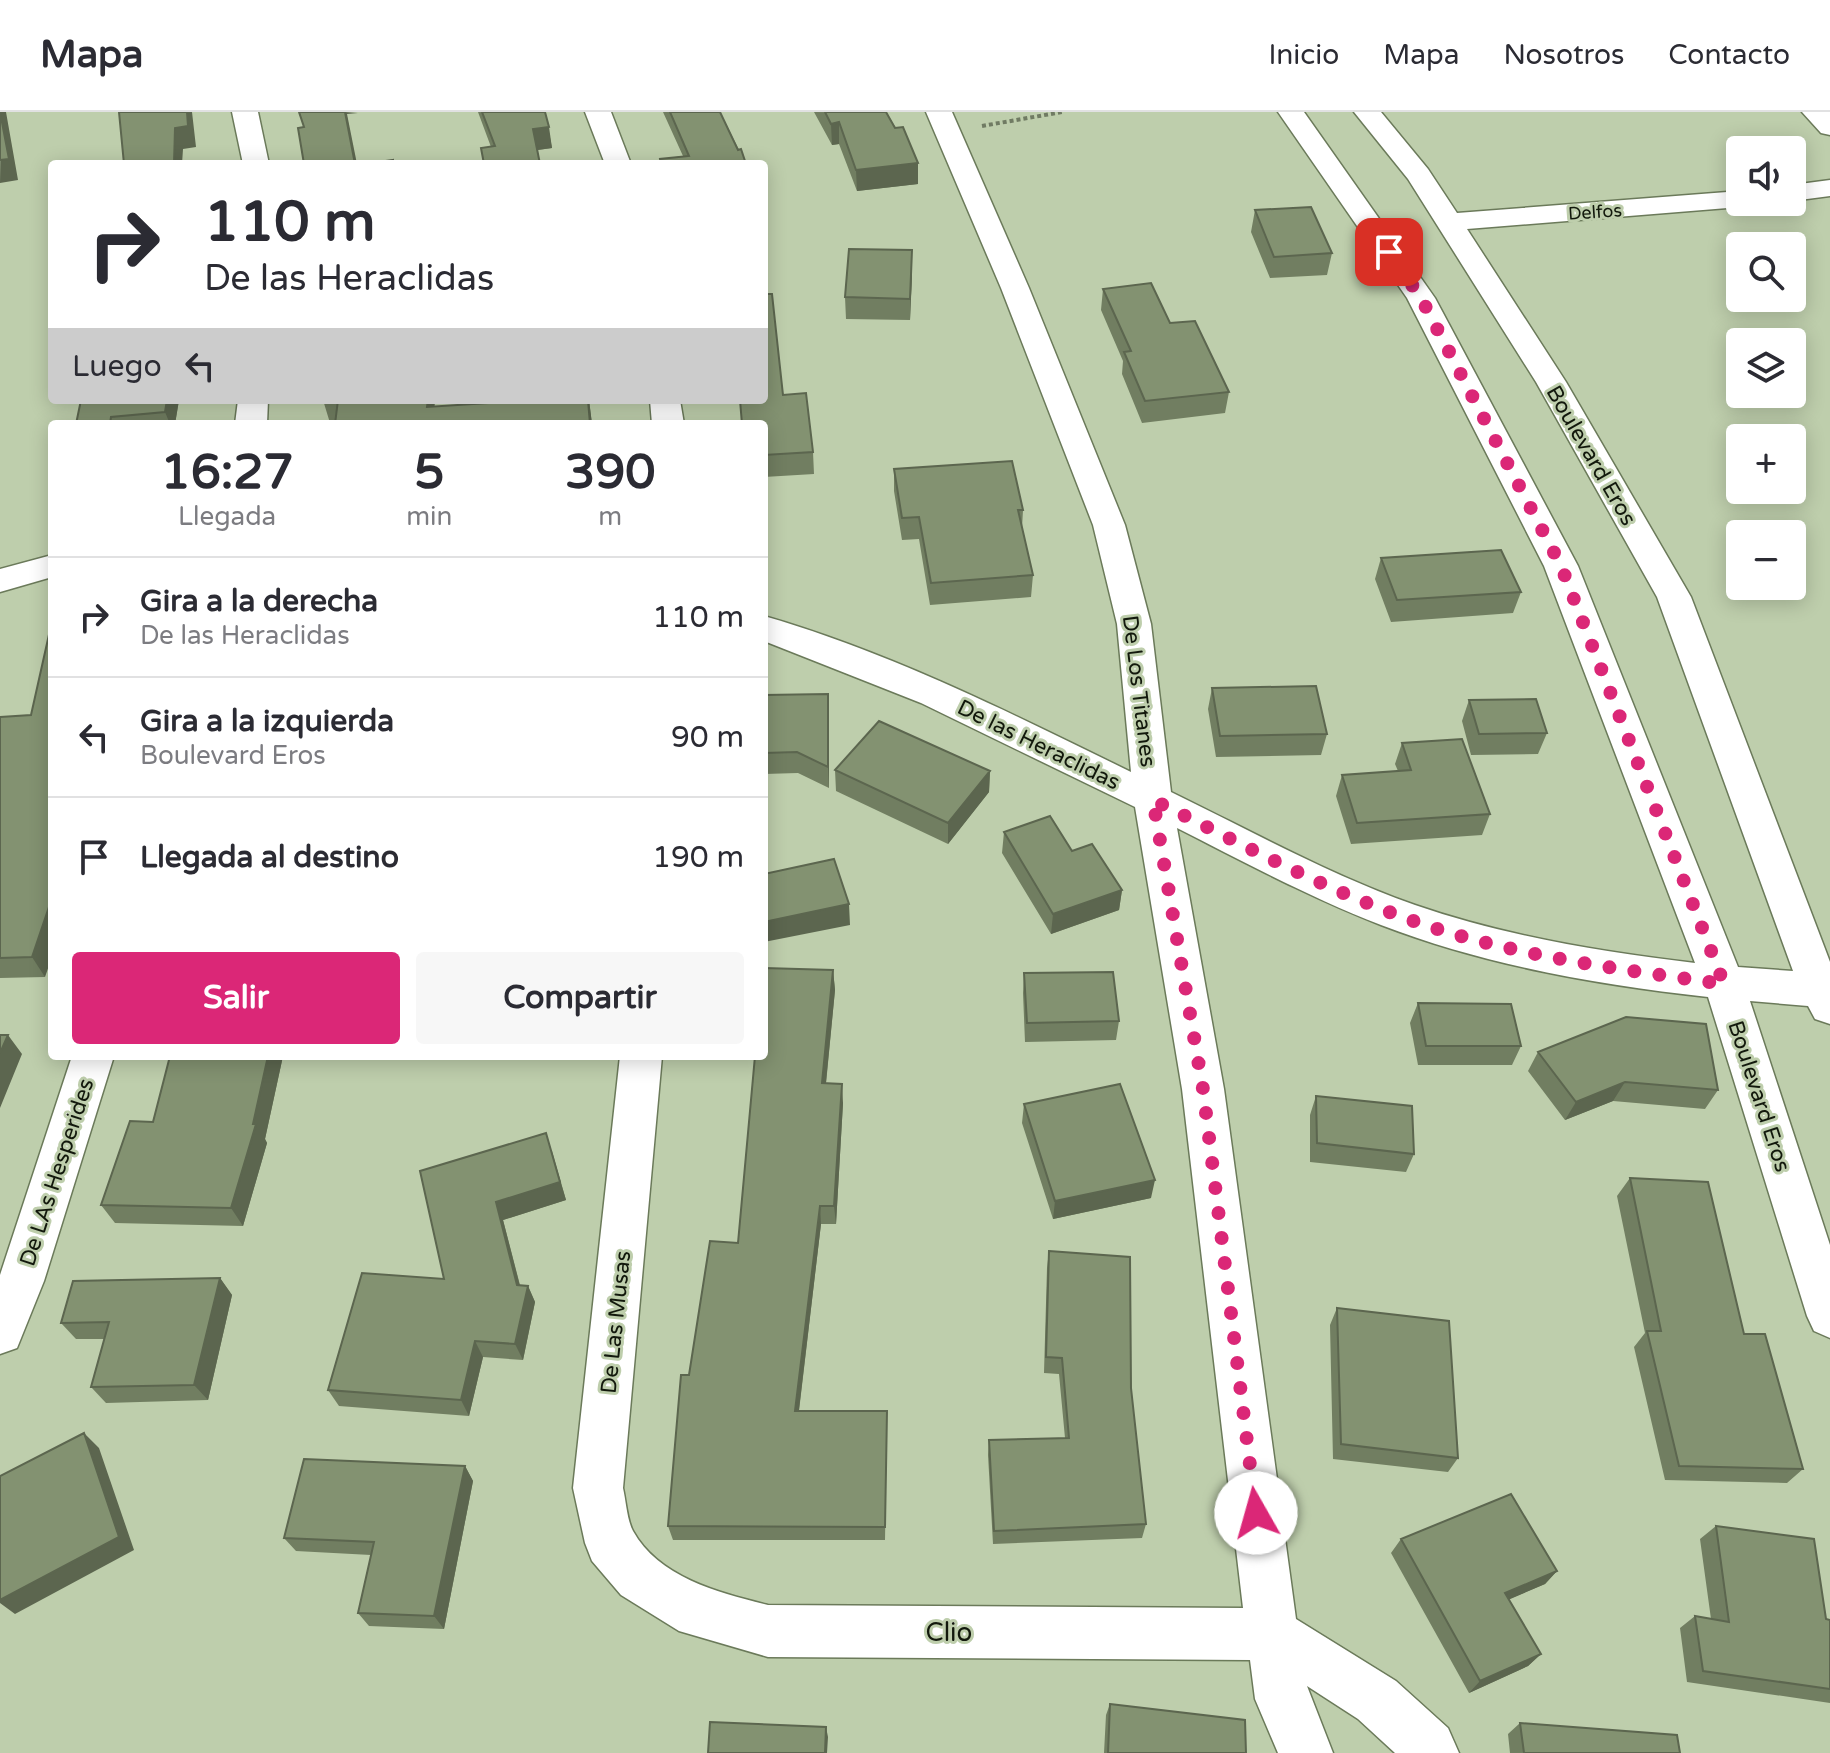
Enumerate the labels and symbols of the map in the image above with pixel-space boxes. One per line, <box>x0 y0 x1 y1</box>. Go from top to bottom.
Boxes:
street label: Delfos <box>1567 199 1623 225</box>
pin <box>1355 218 1423 286</box>
street label: Boulevard Eros <box>1541 381 1642 530</box>
street label: De Los Titanes <box>1117 614 1161 768</box>
street label: De las Heraclidas <box>953 694 1124 795</box>
street label: Boulevard Eros <box>1722 1018 1796 1175</box>
street label: De LAs Hesperides <box>14 1075 100 1269</box>
street label: De Las Musas <box>596 1249 636 1395</box>
position arrow <box>1214 1471 1298 1555</box>
street label: Clio <box>926 1617 972 1648</box>

